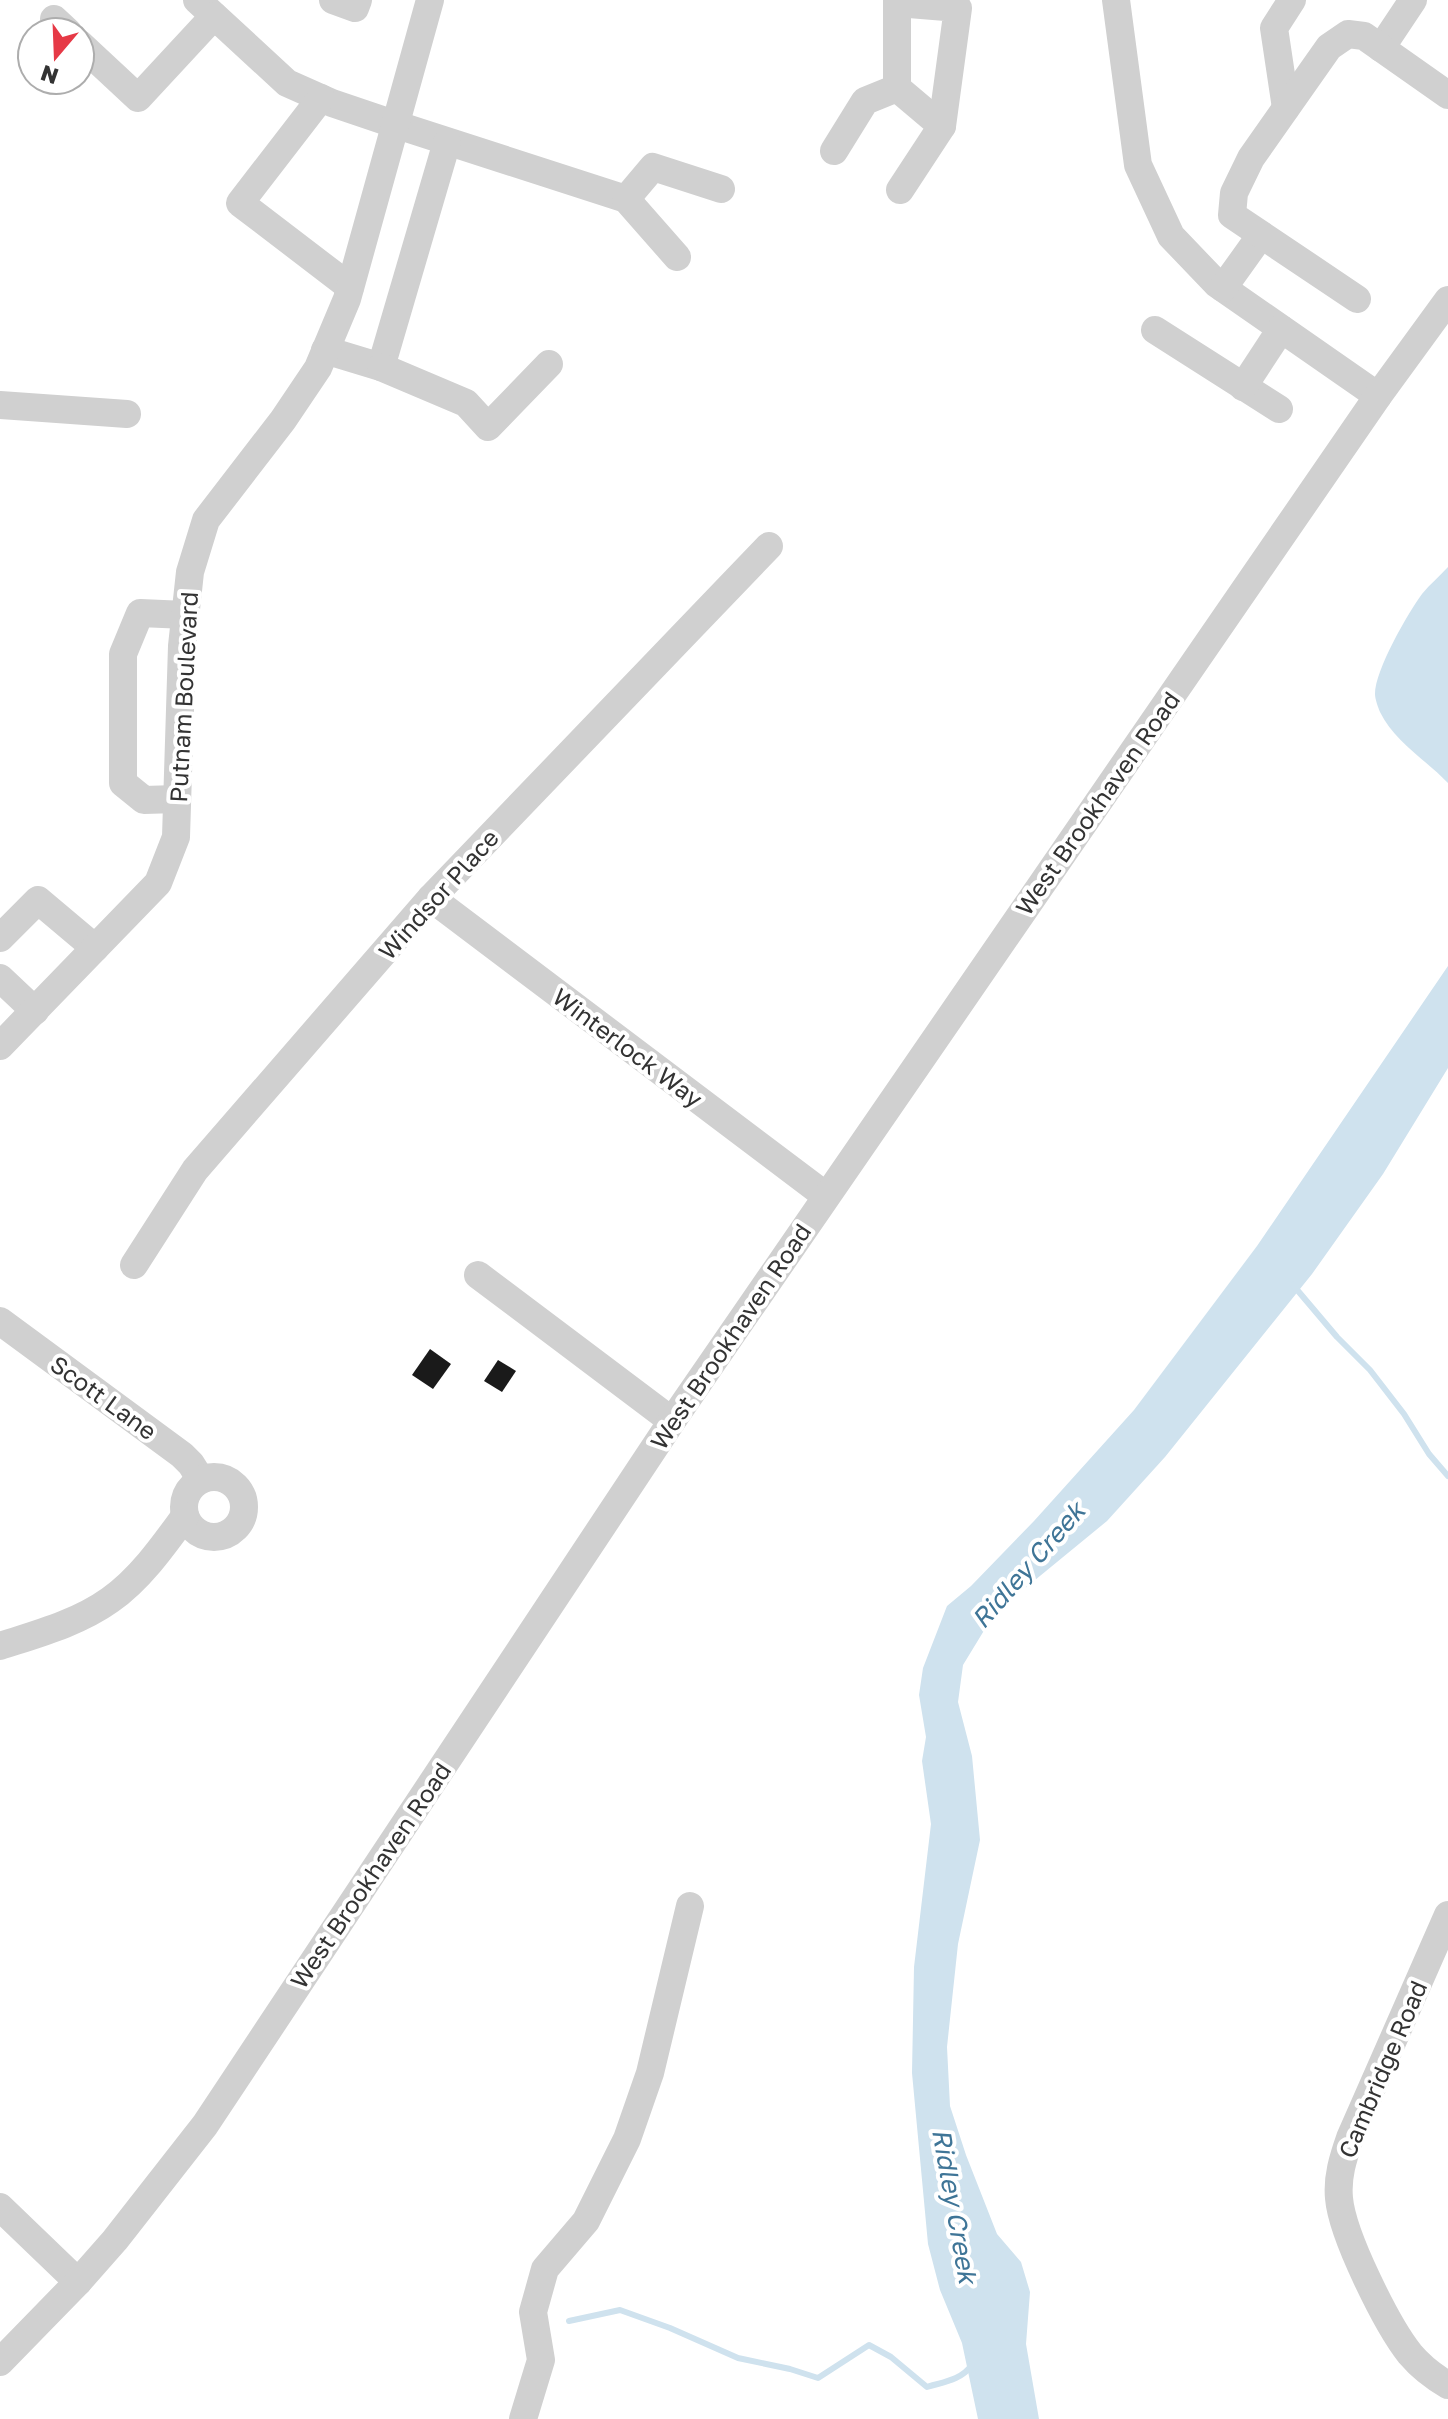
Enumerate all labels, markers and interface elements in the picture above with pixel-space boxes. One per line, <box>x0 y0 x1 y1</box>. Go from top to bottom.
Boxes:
north arrow <box>16 16 96 96</box>
text: N <box>37 60 62 91</box>
street label: Putnam Boulevard <box>163 591 203 803</box>
street label: West Brookhaven Road <box>1009 686 1185 920</box>
street label: Windsor Place <box>372 823 504 965</box>
street label: Winterlock Way <box>547 981 709 1113</box>
street label: West Brookhaven Road <box>644 1218 816 1454</box>
street label: Scott Lane <box>45 1349 163 1445</box>
water label: Ridley Creek <box>965 1494 1093 1634</box>
street label: West Brookhaven Road <box>284 1757 456 1993</box>
street label: Cambridge Road <box>1332 1976 1432 2162</box>
water label: Ridley Creek <box>926 2126 984 2288</box>

